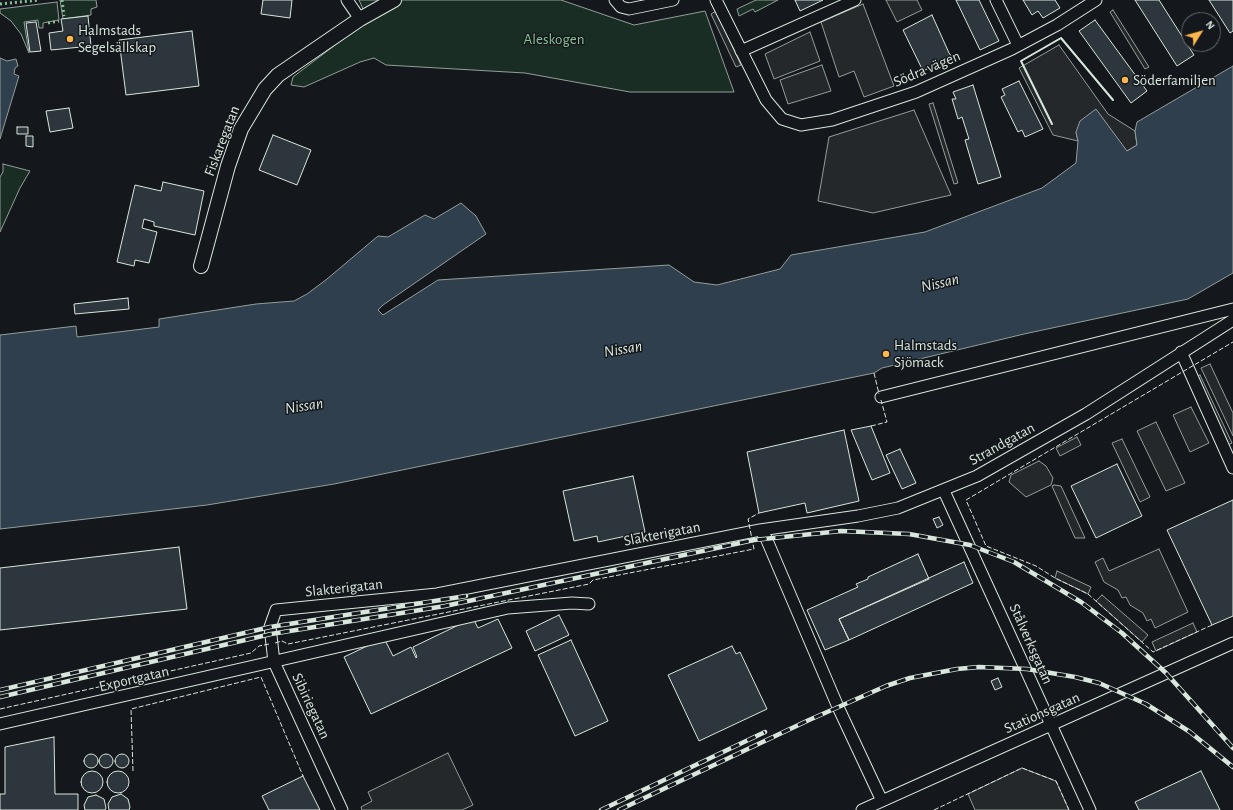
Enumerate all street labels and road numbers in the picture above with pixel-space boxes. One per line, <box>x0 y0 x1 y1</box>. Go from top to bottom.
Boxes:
street label: Södra vägen <box>891 47 963 91</box>
street label: Fiskaregatan <box>200 103 244 179</box>
street label: Strandgatan <box>966 419 1038 469</box>
street label: Slakterigatan <box>622 518 702 550</box>
street label: Slakterigatan <box>304 575 384 601</box>
street label: Stålverksgatan <box>1005 601 1057 687</box>
street label: Exportgatan <box>97 662 171 696</box>
street label: Sibiriegatan <box>288 670 334 742</box>
street label: Stationsgatan <box>1001 688 1083 738</box>

